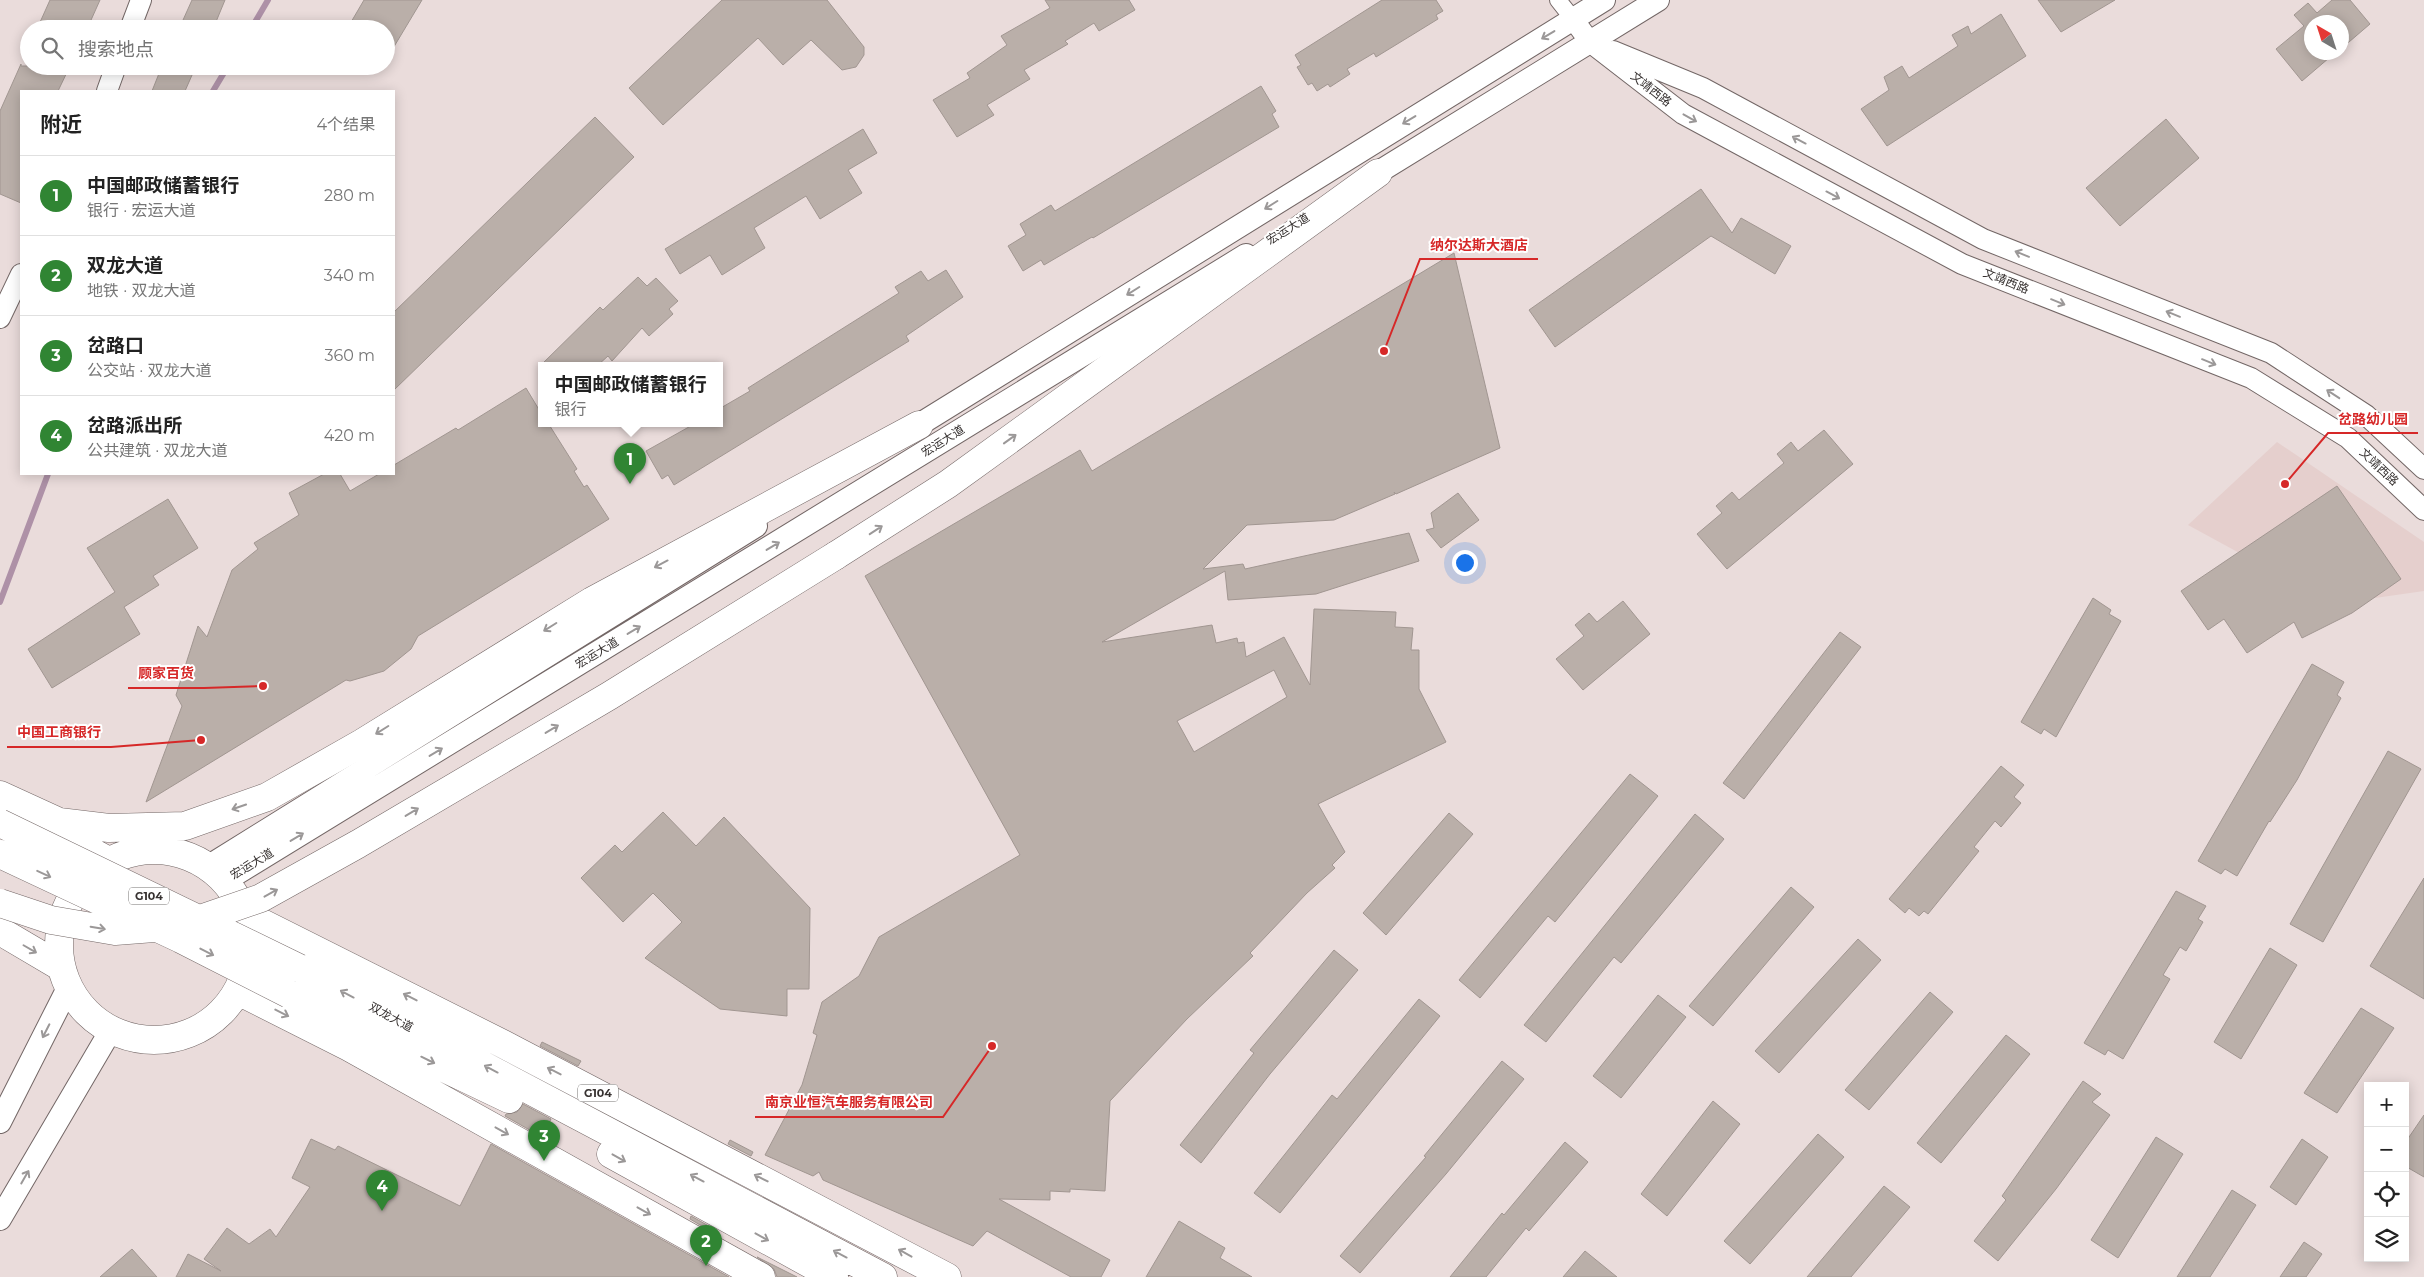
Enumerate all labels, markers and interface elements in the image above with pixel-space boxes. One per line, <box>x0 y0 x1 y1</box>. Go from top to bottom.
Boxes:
north arrow <box>2304 15 2349 60</box>
search box <box>20 20 395 75</box>
one-way arrow <box>1541 30 1555 40</box>
icon: search <box>38 34 66 62</box>
text: 搜索地点 <box>78 38 154 61</box>
street label: 文靖西路 <box>1628 68 1675 109</box>
text: 附近 <box>40 112 82 137</box>
one-way arrow <box>1682 113 1697 123</box>
text: 4个结果 <box>316 115 375 134</box>
one-way arrow <box>1403 115 1417 125</box>
one-way arrow <box>1792 135 1807 145</box>
text: 中国邮政储蓄银行 <box>87 174 239 197</box>
text: 1 <box>53 186 59 205</box>
text: 280 m <box>324 186 375 205</box>
one-way arrow <box>1825 191 1840 200</box>
one-way arrow <box>1264 200 1278 211</box>
text: 银行 · 宏运大道 <box>87 201 195 220</box>
street label: 宏运大道 <box>1263 209 1312 248</box>
callout: 纳尔达斯大酒店 <box>1420 230 1538 259</box>
text: 纳尔达斯大酒店 <box>1430 236 1528 254</box>
one-way arrow <box>2014 249 2030 258</box>
text: 双龙大道 <box>87 254 163 277</box>
street label: 文靖西路 <box>1981 265 2031 296</box>
text: 2 <box>51 266 61 285</box>
text: 340 m <box>324 266 375 285</box>
text: 地铁 · 双龙大道 <box>87 281 195 300</box>
one-way arrow <box>1127 287 1141 297</box>
one-way arrow <box>2050 298 2065 307</box>
one-way arrow <box>2165 309 2181 318</box>
text: 岔路口 <box>87 334 144 357</box>
text: 3 <box>51 346 61 365</box>
text: 360 m <box>324 346 375 365</box>
one-way arrow <box>2201 358 2217 367</box>
text: 公交站 · 双龙大道 <box>87 361 211 380</box>
popup <box>538 362 723 427</box>
text: 中国邮政储蓄银行 <box>554 373 707 396</box>
one-way arrow <box>2327 388 2341 398</box>
text: 银行 <box>554 400 587 419</box>
callout: 岔路幼儿园 <box>2328 404 2418 433</box>
text: 岔路幼儿园 <box>2338 410 2408 428</box>
text: 岔路派出所 <box>87 414 182 437</box>
street label: 宏运大道 <box>918 421 967 460</box>
text: 4 <box>50 426 62 445</box>
text: 420 m <box>324 426 375 445</box>
one-way arrow <box>1003 434 1017 444</box>
text: 公共建筑 · 双龙大道 <box>87 441 227 460</box>
pin: 1 <box>614 443 646 484</box>
street label: 文靖西路 <box>2357 445 2402 488</box>
one-way arrow <box>868 524 882 534</box>
one-way arrow <box>765 540 779 550</box>
your location <box>1452 550 1478 576</box>
one-way arrow <box>653 559 668 569</box>
one-way arrow <box>543 621 557 632</box>
one-way arrow <box>627 625 641 635</box>
street label: 宏运大道 <box>572 634 621 671</box>
callout: 顾家百货 <box>128 659 204 688</box>
text: 顾家百货 <box>138 664 194 682</box>
callout: 中国工商银行 <box>7 718 111 747</box>
text: 中国工商银行 <box>17 723 101 741</box>
one-way arrow <box>545 724 559 734</box>
one-way arrow <box>375 726 389 736</box>
one-way arrow <box>428 746 442 756</box>
one-way arrow <box>232 803 247 812</box>
one-way arrow <box>405 807 420 817</box>
one-way arrow <box>290 831 304 841</box>
street label: 宏运大道 <box>227 845 276 882</box>
one-way arrow <box>36 870 51 880</box>
one-way arrow <box>263 887 278 897</box>
road number: G104 <box>129 888 169 904</box>
one-way arrow <box>89 924 105 934</box>
one-way arrow <box>23 945 37 955</box>
one-way arrow <box>199 948 214 957</box>
one-way arrow <box>340 989 355 998</box>
one-way arrow <box>402 992 417 1002</box>
street label: 双龙大道 <box>367 999 416 1034</box>
one-way arrow <box>274 1009 289 1018</box>
one-way arrow <box>41 1023 50 1038</box>
one-way arrow <box>420 1056 435 1066</box>
one-way arrow <box>484 1064 499 1074</box>
one-way arrow <box>547 1066 562 1076</box>
map controls <box>2364 1082 2409 1262</box>
button: + <box>2364 1082 2409 1127</box>
road number: G104 <box>578 1084 618 1102</box>
callout: 南京业恒汽车服务有限公司 <box>755 1088 943 1117</box>
text: 南京业恒汽车服务有限公司 <box>765 1093 933 1111</box>
pin: 3 <box>528 1120 560 1161</box>
one-way arrow <box>494 1127 509 1136</box>
button: − <box>2364 1127 2409 1172</box>
one-way arrow <box>612 1154 626 1164</box>
one-way arrow <box>20 1170 30 1184</box>
pin: 4 <box>366 1170 398 1211</box>
button: locate <box>2364 1172 2409 1217</box>
one-way arrow <box>689 1173 704 1183</box>
one-way arrow <box>753 1173 768 1183</box>
one-way arrow <box>636 1206 651 1216</box>
button: layers <box>2364 1217 2409 1262</box>
pin: 2 <box>690 1225 722 1266</box>
one-way arrow <box>754 1232 769 1242</box>
one-way arrow <box>898 1248 912 1258</box>
one-way arrow <box>833 1249 848 1258</box>

